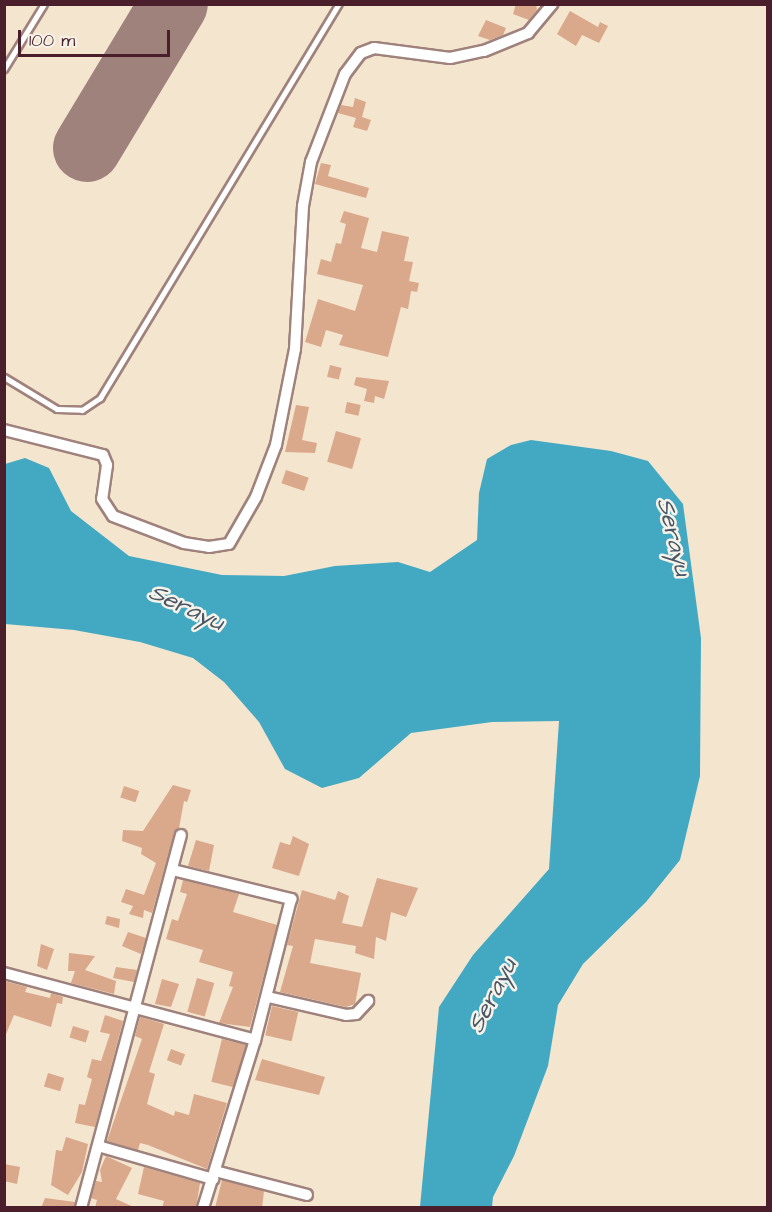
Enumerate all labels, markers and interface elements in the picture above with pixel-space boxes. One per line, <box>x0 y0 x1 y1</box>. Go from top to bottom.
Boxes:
scale bar <box>21 18 172 56</box>
text: 100 m <box>29 28 75 53</box>
water label: Serayu <box>649 495 697 579</box>
water label: Serayu <box>144 578 228 638</box>
water label: Serayu <box>462 954 524 1038</box>

